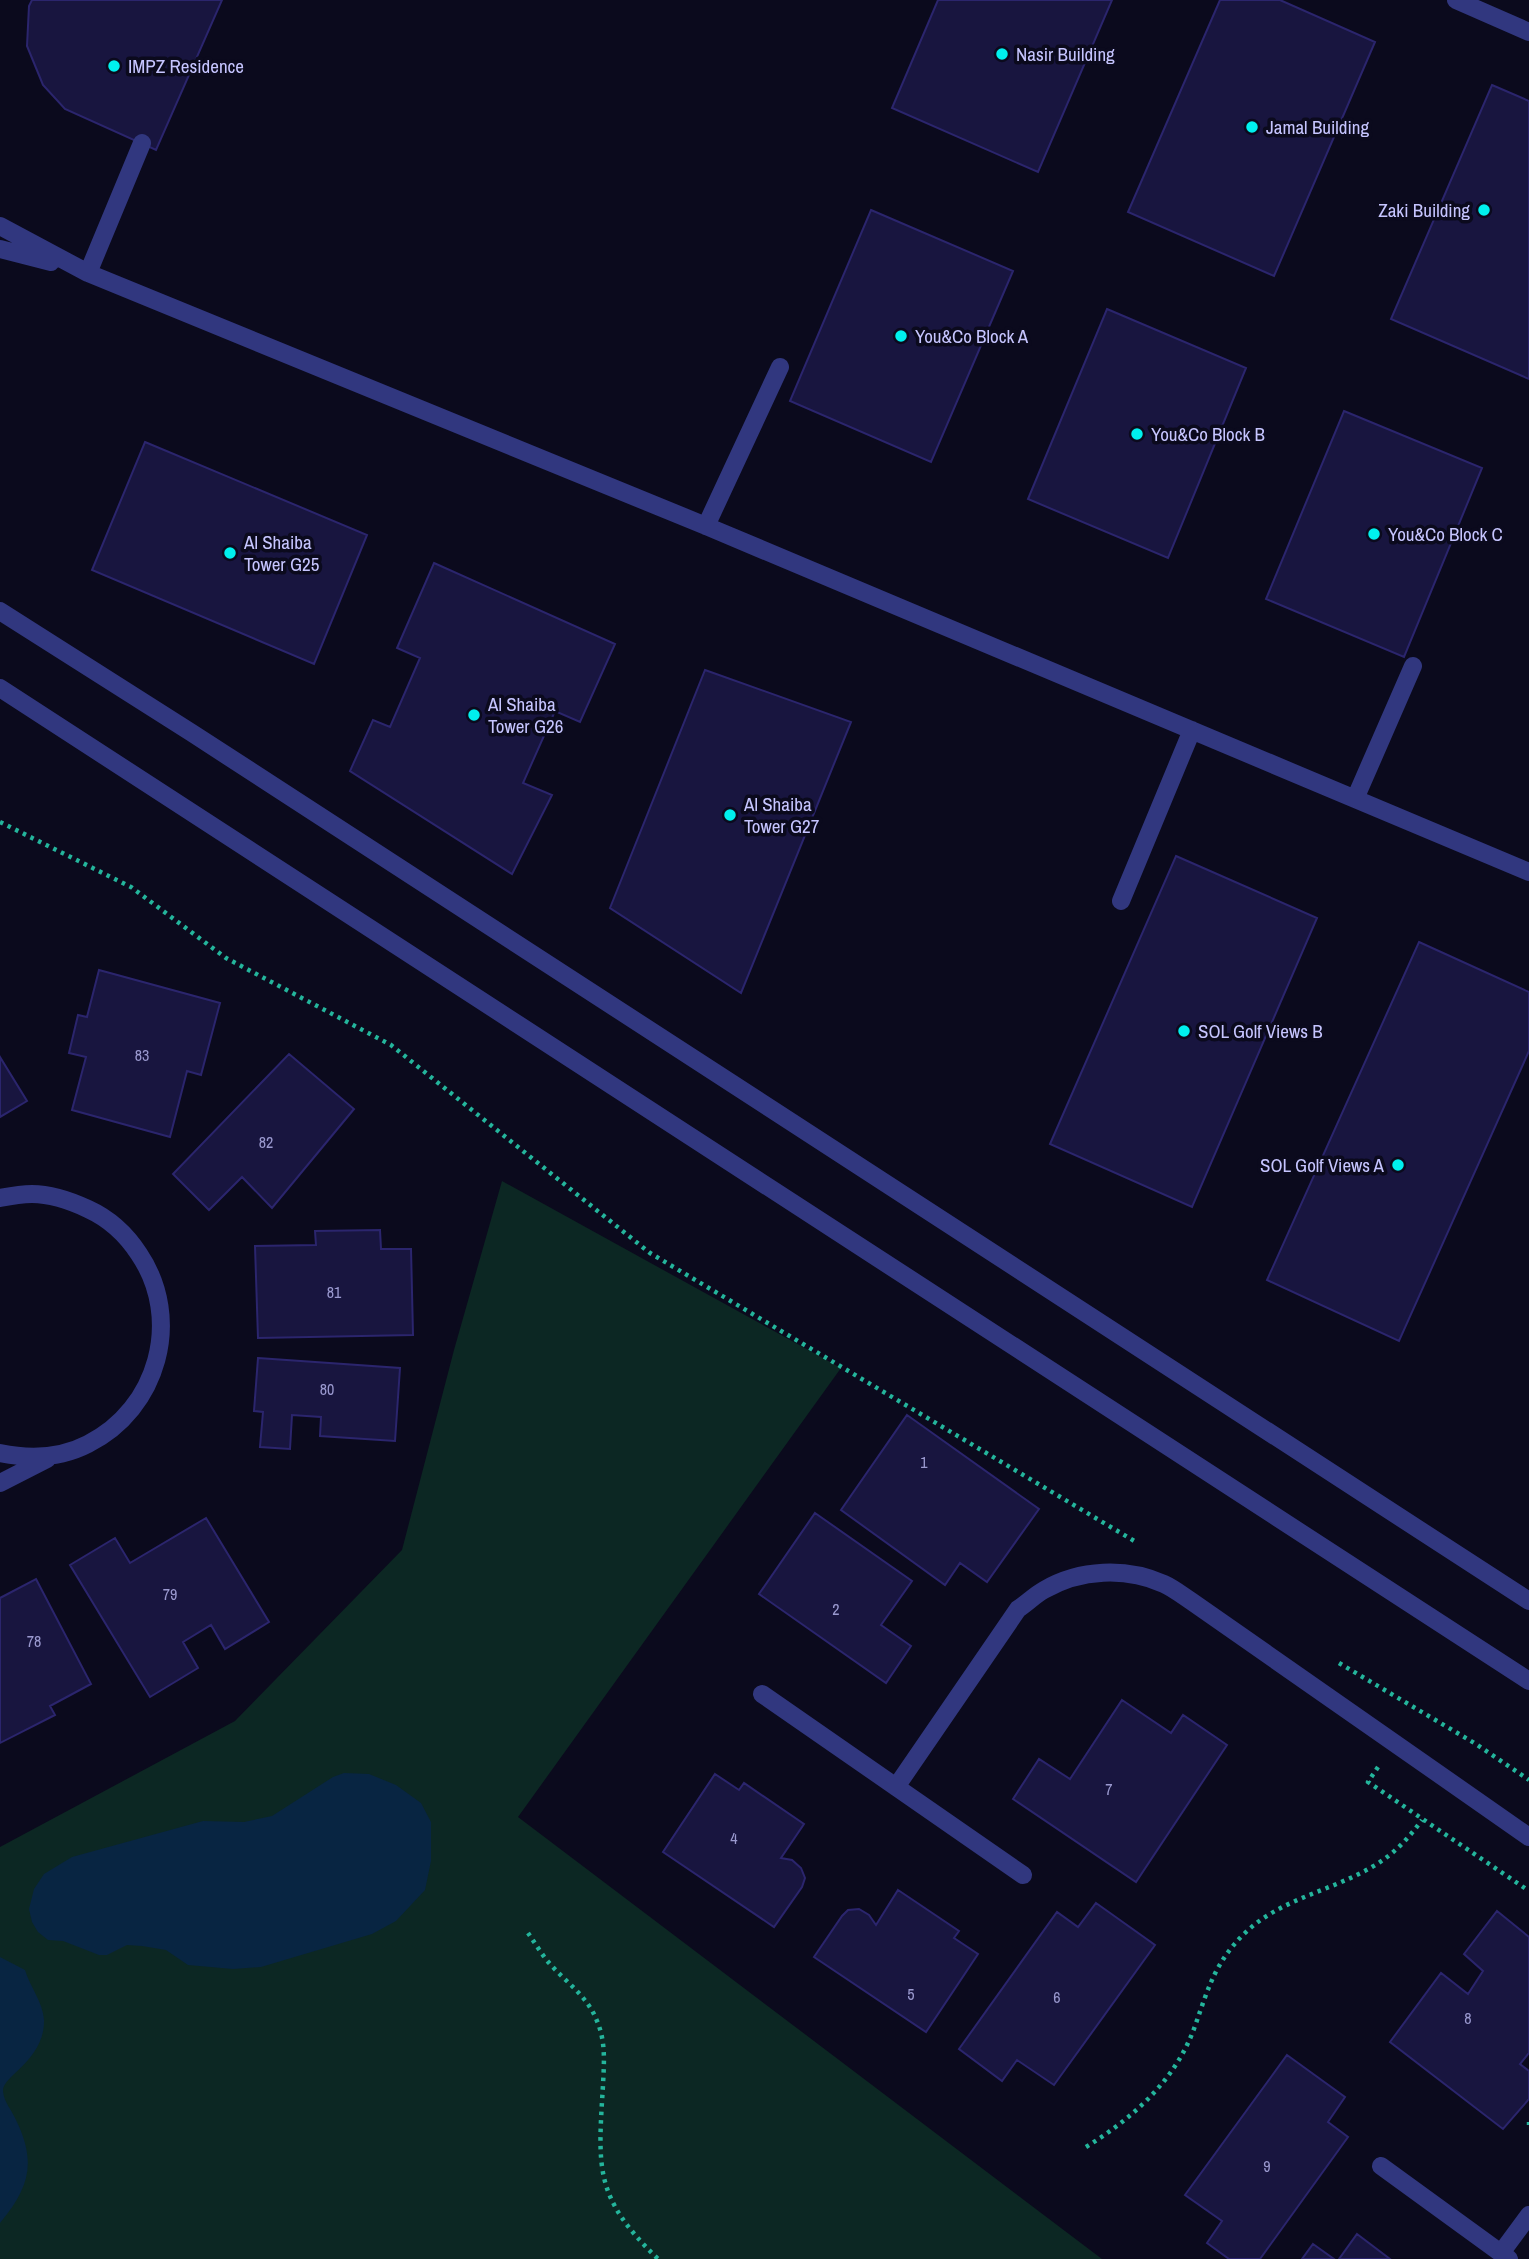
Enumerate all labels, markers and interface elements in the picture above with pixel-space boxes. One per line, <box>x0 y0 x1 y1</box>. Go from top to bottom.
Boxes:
place label: Nasir Building <box>1016 41 1115 67</box>
marker: Nasir Building <box>994 46 1010 62</box>
place label: IMPZ Residence <box>128 53 244 79</box>
marker: IMPZ Residence <box>106 58 122 74</box>
place label: Jamal Building <box>1266 114 1369 140</box>
marker: Jamal Building <box>1244 119 1260 135</box>
place label: Zaki Building <box>1378 197 1470 223</box>
marker: Zaki Building <box>1476 202 1492 218</box>
place label: You&Co Block A <box>915 323 1029 349</box>
marker: You&Co Block A <box>893 328 909 344</box>
place label: You&Co Block B <box>1151 421 1265 447</box>
marker: You&Co Block B <box>1129 426 1145 442</box>
place label: You&Co Block C <box>1388 521 1503 547</box>
marker: You&Co Block C <box>1366 526 1382 542</box>
place label: Al Shaiba Tower G25 <box>243 529 320 577</box>
marker: Al Shaiba Tower G25 <box>222 545 238 561</box>
place label: Al Shaiba Tower G26 <box>487 691 563 739</box>
marker: Al Shaiba Tower G26 <box>466 707 482 723</box>
place label: Al Shaiba Tower G27 <box>743 791 820 839</box>
marker: Al Shaiba Tower G27 <box>722 807 738 823</box>
place label: SOL Golf Views B <box>1198 1018 1323 1044</box>
marker: SOL Golf Views B <box>1176 1023 1192 1039</box>
house number: 83 <box>135 1044 149 1066</box>
house number: 82 <box>259 1131 273 1153</box>
place label: SOL Golf Views A <box>1260 1152 1385 1178</box>
marker: SOL Golf Views A <box>1390 1157 1406 1173</box>
house number: 81 <box>327 1281 342 1303</box>
house number: 80 <box>320 1378 334 1400</box>
house number: 1 <box>920 1451 928 1473</box>
house number: 79 <box>163 1583 177 1605</box>
house number: 2 <box>832 1598 840 1620</box>
house number: 78 <box>27 1630 41 1652</box>
house number: 7 <box>1105 1778 1113 1800</box>
house number: 4 <box>730 1827 738 1849</box>
house number: 5 <box>907 1983 915 2005</box>
house number: 6 <box>1053 1986 1061 2008</box>
house number: 8 <box>1464 2007 1472 2029</box>
house number: 9 <box>1263 2155 1271 2177</box>

